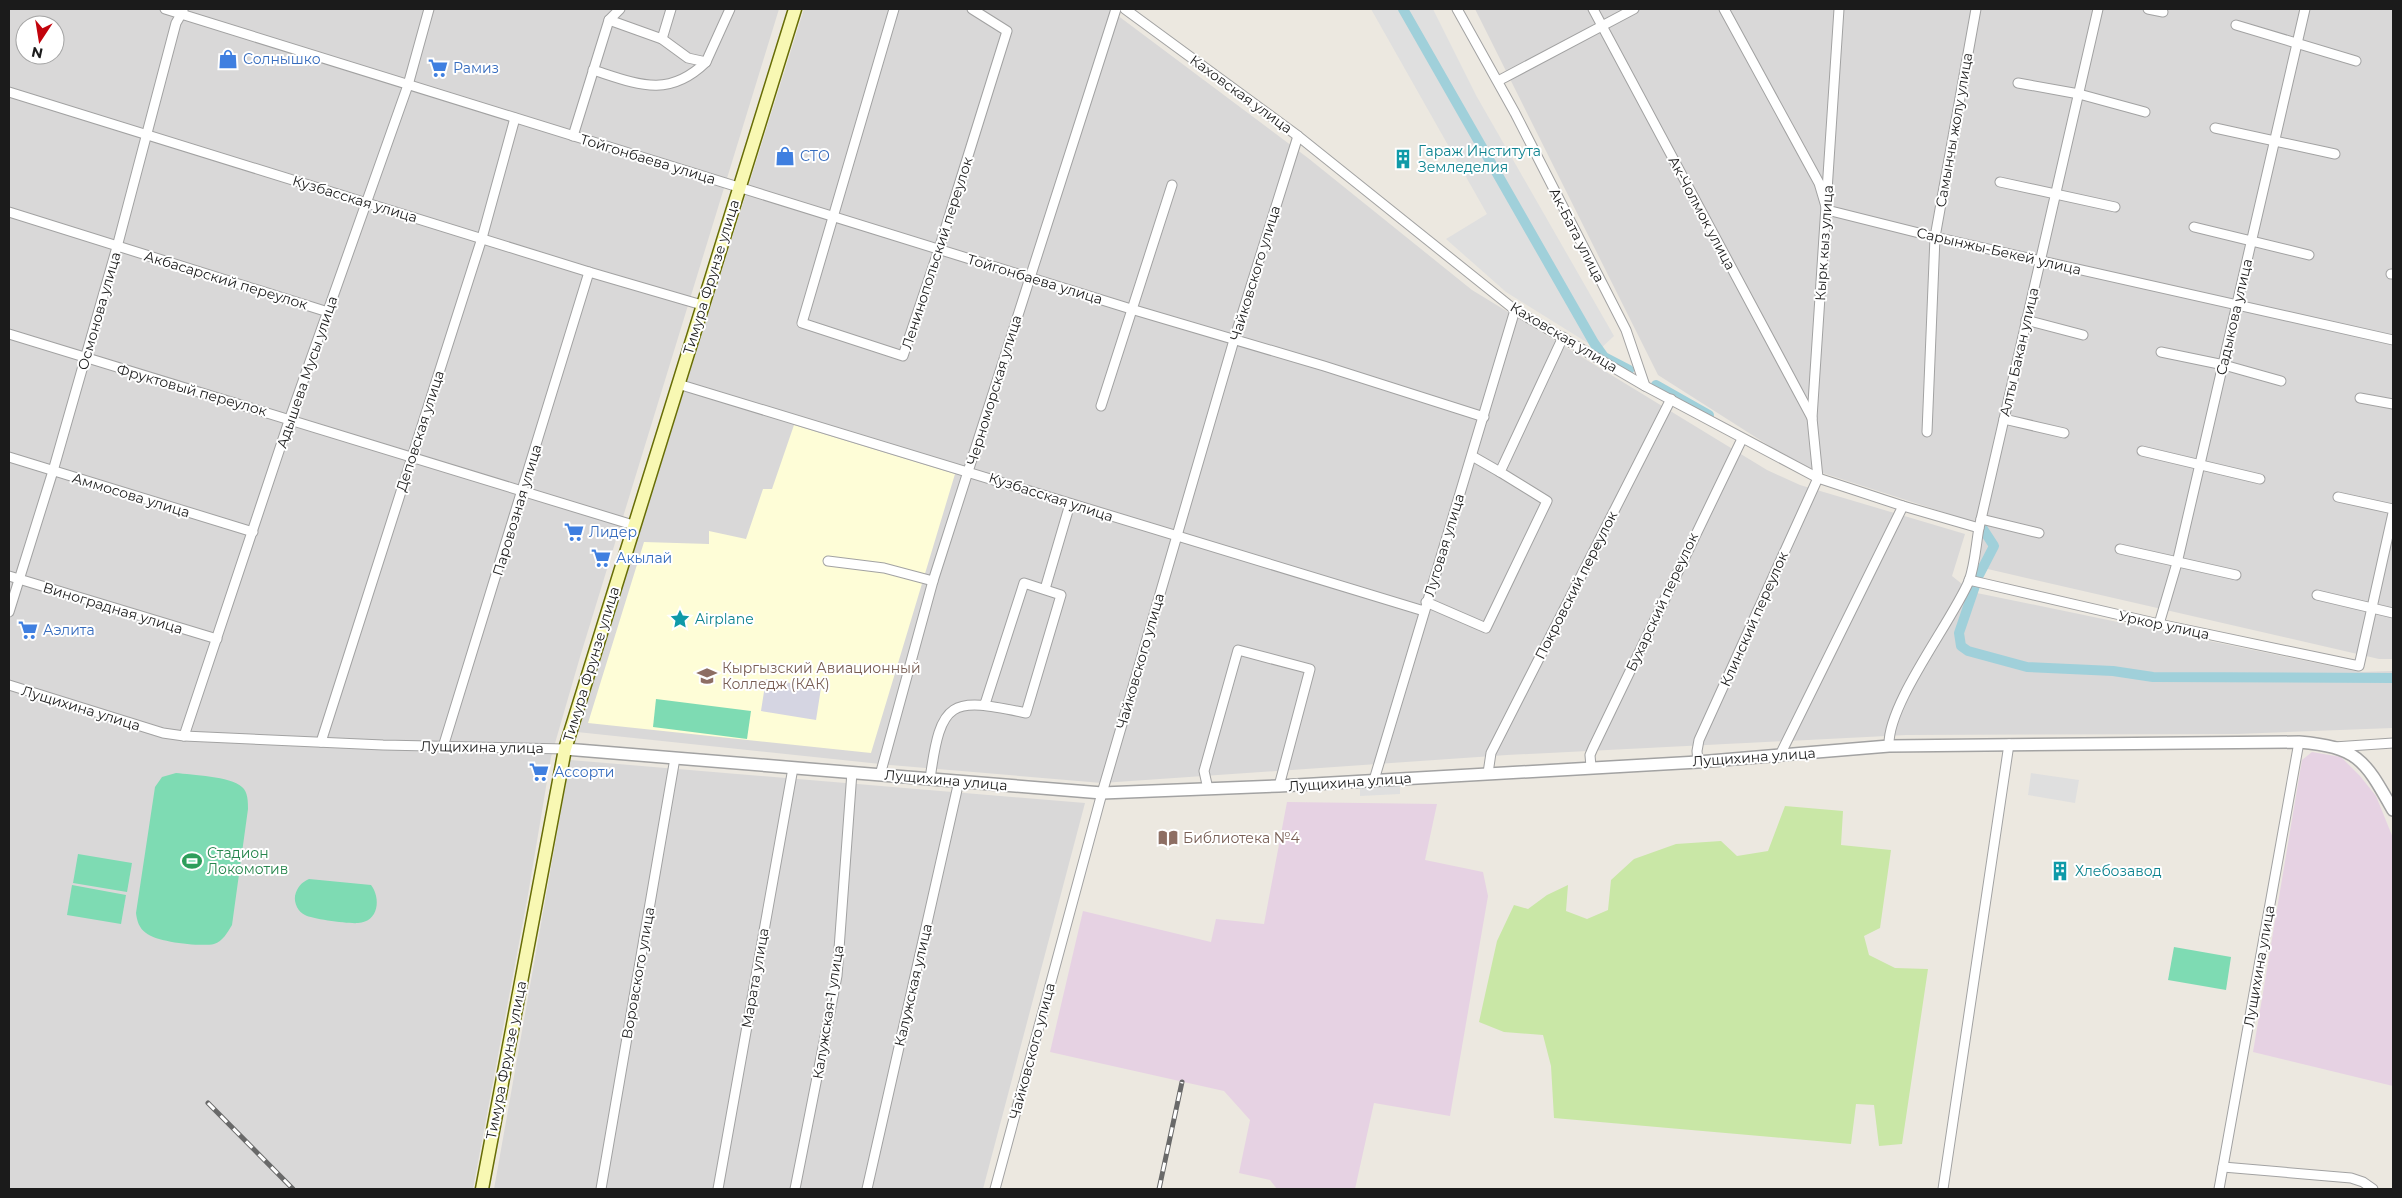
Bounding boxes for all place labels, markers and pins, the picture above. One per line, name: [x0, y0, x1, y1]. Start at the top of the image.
shop icon: Солнышко: [217, 48, 239, 70]
place label: Солнышко: [243, 50, 321, 68]
supermarket icon: Рамиз: [427, 57, 449, 79]
place label: Рамиз: [453, 59, 499, 77]
place label: Гараж Института Земледелия: [1418, 142, 1541, 176]
shop icon: СТО: [774, 145, 796, 167]
place label: СТО: [800, 147, 830, 165]
building icon: Гараж Института Земледелия: [1392, 148, 1414, 170]
supermarket icon: Лидер: [563, 521, 585, 543]
place label: Лидер: [589, 523, 637, 541]
supermarket icon: Акылай: [590, 547, 612, 569]
place label: Акылай: [616, 549, 672, 567]
place icon: Airplane: [669, 608, 691, 630]
place label: Airplane: [695, 610, 754, 628]
supermarket icon: Аэлита: [17, 619, 39, 641]
place label: Аэлита: [43, 621, 95, 639]
place label: Кыргызский Авиационный Колледж (КАК): [722, 659, 921, 693]
school or university icon: Кыргызский Авиационный Колледж (КАК): [696, 665, 718, 687]
supermarket icon: Ассорти: [528, 761, 550, 783]
place label: Ассорти: [554, 763, 614, 781]
library icon: Библиотека №4: [1157, 827, 1179, 849]
place label: Библиотека №4: [1183, 829, 1300, 847]
place label: Стадион Локомотив: [207, 844, 288, 878]
sports icon: Стадион Локомотив: [181, 850, 203, 872]
building icon: Хлебозавод: [2049, 860, 2071, 882]
place label: Хлебозавод: [2075, 862, 2162, 880]

